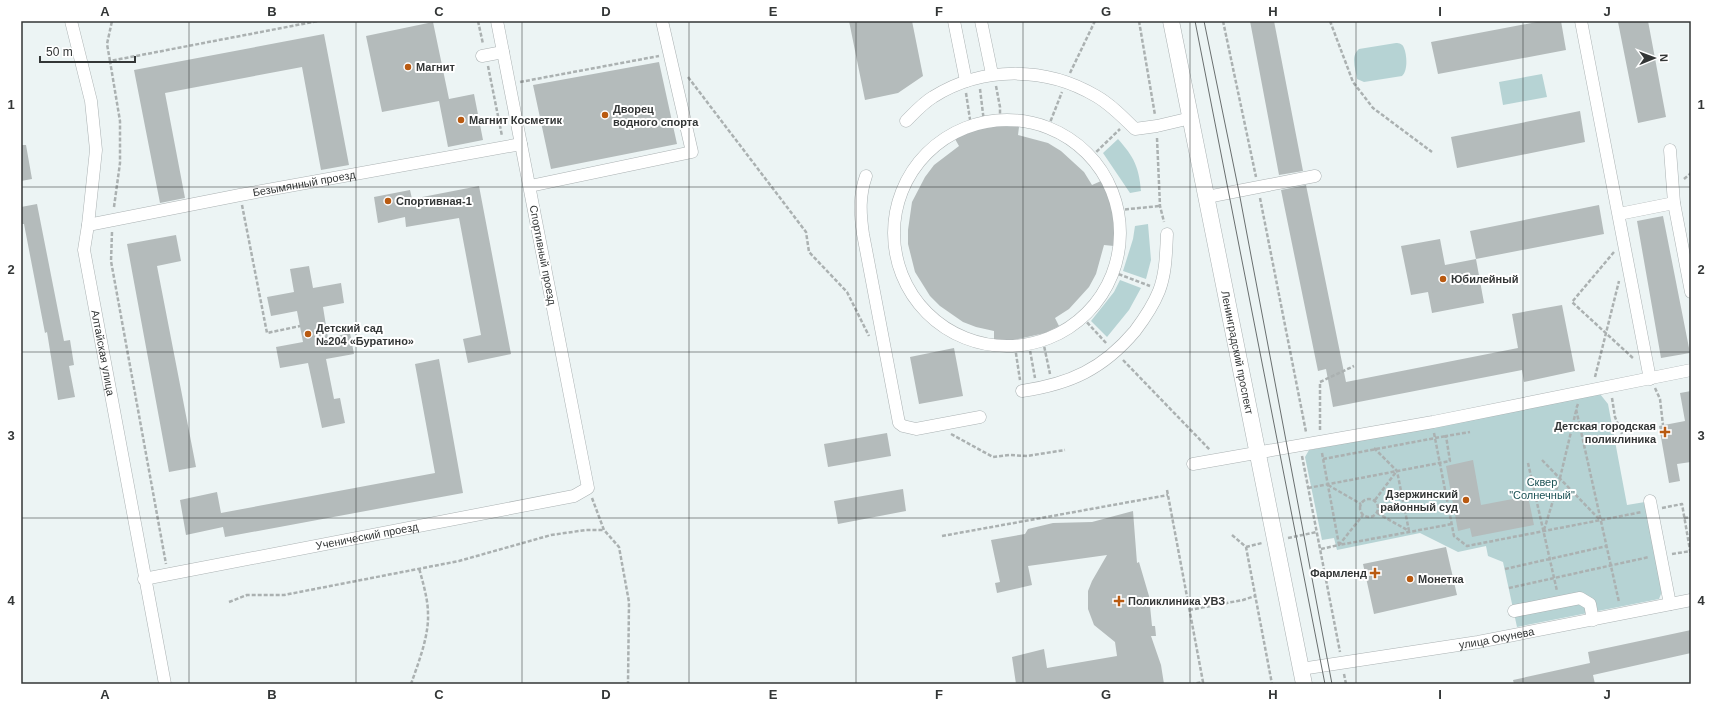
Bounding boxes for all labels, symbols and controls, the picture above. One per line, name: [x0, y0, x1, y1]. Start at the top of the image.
text: A: [100, 4, 110, 19]
text: B: [267, 4, 277, 19]
text: C: [434, 4, 444, 19]
text: D: [601, 4, 611, 19]
text: E: [769, 4, 778, 19]
text: F: [935, 4, 943, 19]
text: G: [1101, 4, 1111, 19]
text: H: [1268, 4, 1278, 19]
text: I: [1438, 4, 1442, 19]
text: J: [1603, 4, 1611, 19]
scale bar: [40, 38, 135, 64]
north arrow: [1634, 38, 1674, 78]
text: 50 m: [46, 45, 73, 59]
text: N: [1658, 54, 1670, 62]
place label: Магнит: [416, 61, 455, 73]
marker: Магнит: [403, 62, 413, 72]
text: 1: [7, 97, 15, 112]
text: 1: [1697, 97, 1705, 112]
place label: Дворец водного спорта: [613, 103, 699, 128]
marker: Дворец водного спорта: [600, 110, 610, 120]
place label: Магнит Косметик: [469, 114, 563, 126]
marker: Магнит Косметик: [456, 115, 466, 125]
street label: Безымянный проезд: [252, 168, 357, 199]
place label: Спортивная-1: [396, 195, 472, 207]
marker: Спортивная-1: [383, 196, 393, 206]
street label: Спортивный проезд: [527, 204, 559, 306]
text: 2: [7, 262, 15, 277]
text: 2: [1697, 262, 1705, 277]
place label: Юбилейный: [1451, 273, 1518, 285]
marker: Юбилейный: [1438, 274, 1448, 284]
street label: Ленинградский проспект: [1219, 290, 1256, 415]
street label: Алтайская улица: [89, 309, 117, 397]
place label: Детский сад №204 «Буратино»: [316, 322, 414, 347]
marker: Детский сад №204 «Буратино»: [303, 329, 313, 339]
place label: Детская городская поликлиника: [1554, 420, 1657, 445]
marker: Детская городская поликлиника: [1659, 426, 1671, 438]
text: 3: [7, 428, 15, 443]
text: 3: [1697, 428, 1705, 443]
park label: Сквер "Солнечный": [1509, 476, 1575, 501]
place label: Дзержинский районный суд: [1380, 488, 1458, 513]
marker: Дзержинский районный суд: [1461, 495, 1471, 505]
street label: Ученический проезд: [315, 520, 420, 552]
place label: Фармленд: [1310, 567, 1367, 579]
marker: Фармленд: [1370, 568, 1380, 578]
place label: Монетка: [1418, 573, 1464, 585]
marker: Монетка: [1405, 574, 1415, 584]
text: 4: [7, 593, 15, 608]
text: 4: [1697, 593, 1705, 608]
marker: Поликлиника УВЗ: [1113, 595, 1125, 607]
place label: Поликлиника УВЗ: [1128, 595, 1225, 607]
street label: улица Окунева: [1458, 625, 1536, 651]
text: A: [100, 687, 110, 702]
text: B: [267, 687, 277, 702]
text: C: [434, 687, 444, 702]
text: D: [601, 687, 611, 702]
text: E: [769, 687, 778, 702]
text: F: [935, 687, 943, 702]
text: G: [1101, 687, 1111, 702]
text: H: [1268, 687, 1278, 702]
text: I: [1438, 687, 1442, 702]
text: J: [1603, 687, 1611, 702]

